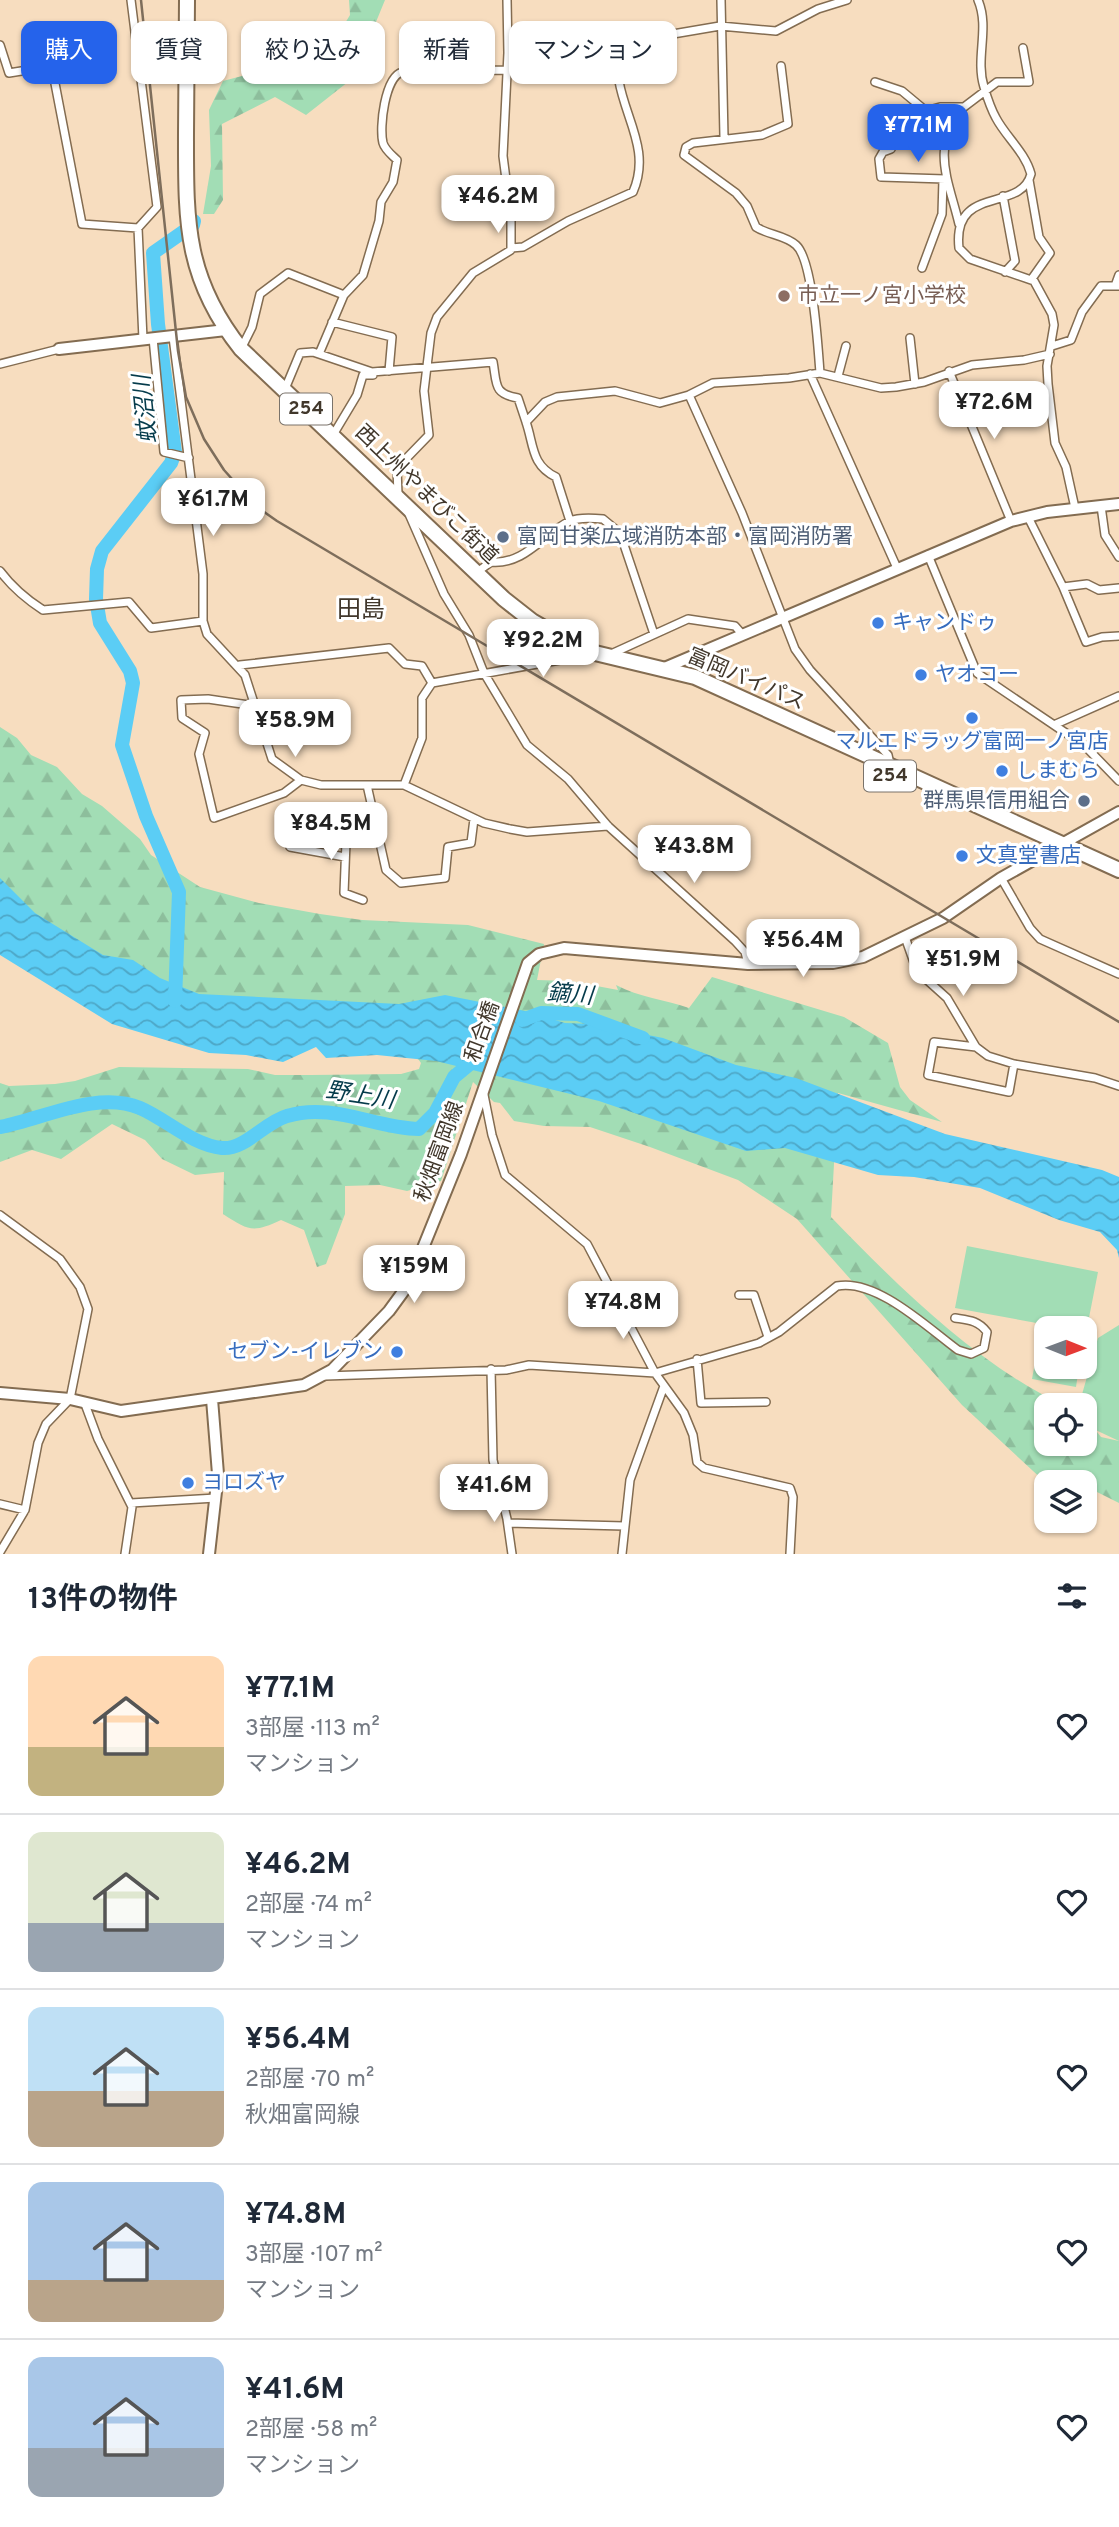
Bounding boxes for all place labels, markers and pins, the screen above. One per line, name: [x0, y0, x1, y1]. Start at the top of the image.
pin: ¥77.1M: [861, 104, 975, 164]
pin: ¥46.2M: [441, 176, 555, 235]
place label: 市立一ノ宮小学校: [798, 283, 966, 310]
marker: 市立一ノ宮小学校: [776, 288, 792, 304]
pin: ¥72.6M: [937, 382, 1051, 441]
pin: ¥61.7M: [156, 478, 270, 538]
place label: 富岡甘楽広域消防本部・富岡消防署: [517, 524, 853, 551]
marker: 富岡甘楽広域消防本部・富岡消防署: [495, 529, 511, 545]
place label: キャンドゥ: [892, 610, 997, 637]
marker: キャンドゥ: [870, 615, 886, 631]
pin: ¥92.2M: [486, 620, 600, 679]
place label: ヤオコー: [935, 662, 1019, 689]
marker: ヤオコー: [913, 667, 929, 683]
pin: ¥58.9M: [238, 700, 352, 759]
marker: マルエドラッグ富岡一ノ宮店: [964, 710, 980, 726]
place label: マルエドラッグ富岡一ノ宮店: [836, 729, 1109, 756]
place label: しまむら: [1016, 758, 1100, 785]
marker: しまむら: [994, 763, 1010, 779]
place label: 群馬県信用組合: [923, 788, 1070, 815]
marker: 群馬県信用組合: [1076, 793, 1092, 809]
pin: ¥84.5M: [274, 802, 388, 862]
pin: ¥43.8M: [637, 826, 751, 885]
place label: 文真堂書店: [976, 843, 1081, 870]
marker: 文真堂書店: [954, 848, 970, 864]
pin: ¥56.4M: [746, 920, 860, 979]
pin: ¥51.9M: [906, 939, 1020, 998]
pin: ¥159M: [365, 1246, 463, 1305]
pin: ¥74.8M: [566, 1282, 680, 1341]
place label: セブン-イレブン: [228, 1339, 383, 1366]
marker: セブン-イレブン: [389, 1344, 405, 1360]
pin: ¥41.6M: [437, 1464, 551, 1524]
place label: ヨロズヤ: [202, 1470, 286, 1497]
marker: ヨロズヤ: [180, 1475, 196, 1491]

